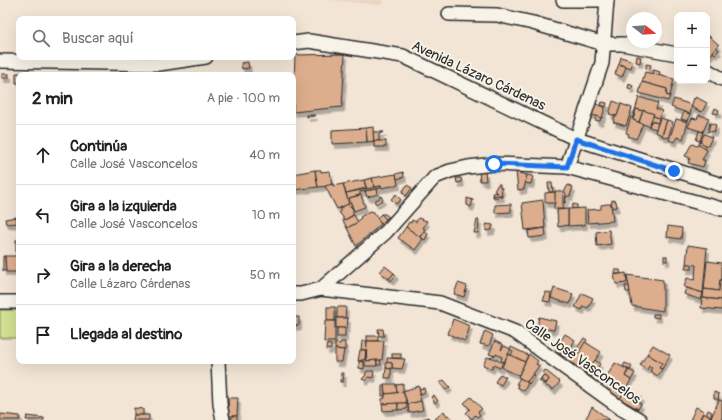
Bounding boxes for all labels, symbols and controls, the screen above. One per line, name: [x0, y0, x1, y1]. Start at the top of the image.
north arrow: [626, 12, 662, 48]
map controls: [674, 12, 710, 84]
button: +: [674, 12, 710, 48]
search box: [16, 16, 296, 60]
icon: search: [30, 27, 52, 49]
text: Buscar aquí: [62, 29, 134, 48]
street label: Avenida Lázaro Cárdenas: [409, 37, 549, 114]
button: −: [674, 48, 710, 84]
text: 2 min: [32, 88, 73, 109]
text: A pie · 100 m: [207, 90, 280, 106]
text: Continúa: [70, 137, 127, 156]
icon: ahead: [32, 144, 54, 166]
text: 40 m: [249, 147, 280, 163]
route start: [485, 155, 503, 173]
text: Calle José Vasconcelos: [70, 156, 198, 172]
route end: [665, 162, 683, 180]
text: Gira a la izquierda: [70, 197, 177, 216]
icon: left: [32, 204, 54, 226]
text: 10 m: [252, 207, 280, 223]
text: Calle José Vasconcelos: [70, 216, 198, 232]
text: Gira a la derecha: [70, 257, 171, 276]
icon: right: [32, 264, 54, 286]
text: 50 m: [250, 267, 280, 283]
text: Calle Lázaro Cárdenas: [70, 276, 190, 292]
street label: Calle José Vasconcelos: [522, 315, 644, 408]
icon: arrive: [32, 324, 54, 346]
text: Llegada al destino: [70, 325, 182, 344]

